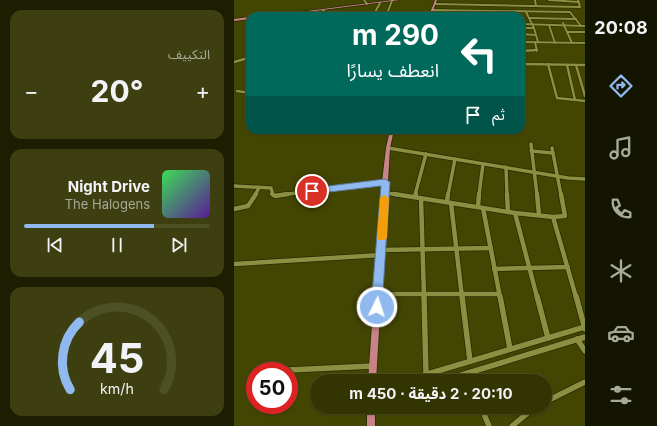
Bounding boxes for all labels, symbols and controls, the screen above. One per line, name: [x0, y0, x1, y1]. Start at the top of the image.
text: 20:08: [594, 17, 648, 38]
text: 290 m: [352, 18, 439, 52]
icon: left: [453, 28, 505, 80]
text: التكييف: [168, 46, 210, 62]
text: انعطف يسارًا: [347, 60, 439, 81]
icon: directions: [607, 72, 635, 100]
text: 20°: [91, 73, 143, 109]
text: −: [24, 78, 39, 104]
text: +: [195, 78, 210, 104]
icon: arrive: [462, 104, 484, 126]
text: ثم: [492, 105, 505, 124]
icon: music: [607, 134, 635, 162]
pin: [295, 174, 329, 208]
text: Night Drive: [68, 177, 150, 196]
icon: arrive: [301, 180, 323, 202]
icon: phone: [607, 195, 635, 223]
text: The Halogens: [65, 196, 150, 212]
icon: previous: [44, 234, 66, 256]
icon: pause: [106, 234, 128, 256]
icon: next: [168, 234, 190, 256]
icon: climate: [607, 257, 635, 285]
position arrow: [356, 286, 398, 328]
icon: car: [607, 319, 635, 347]
text: 45: [90, 332, 144, 382]
speed limit sign: 50: [246, 362, 298, 414]
text: km/h: [100, 379, 134, 396]
icon: filters: [607, 381, 635, 409]
text: 20:10 · 2 دقيقة · 450 m: [349, 384, 513, 403]

